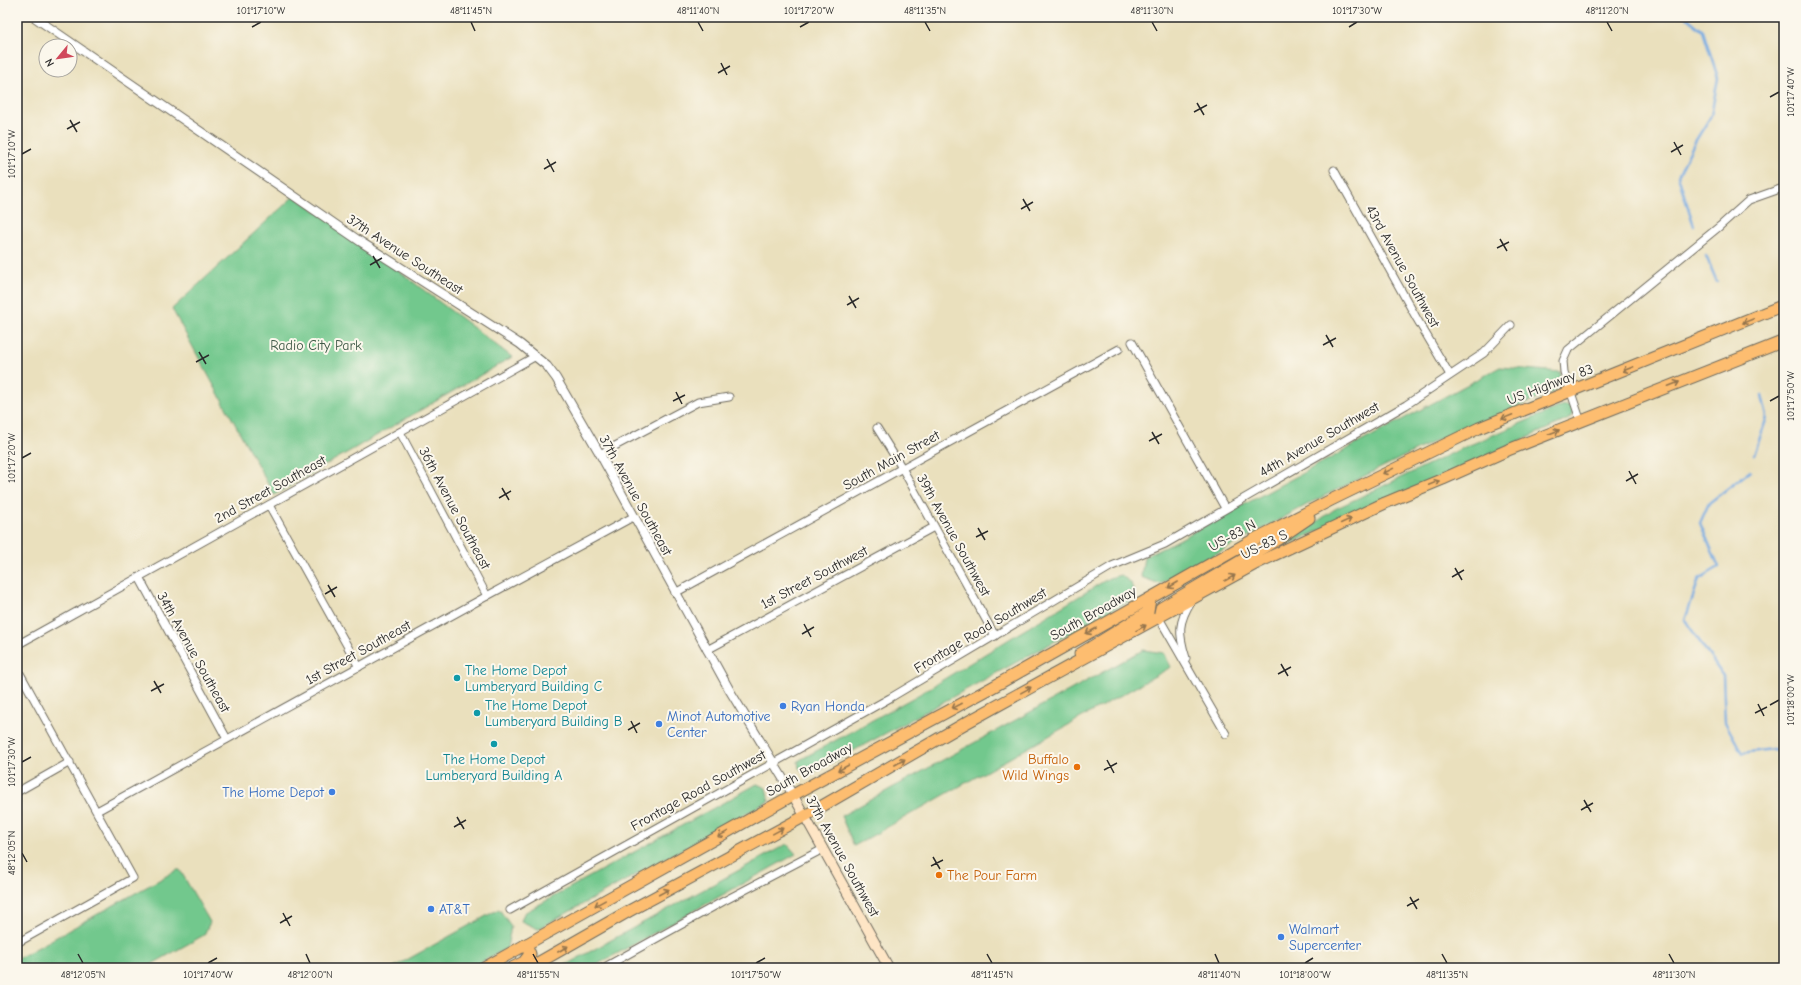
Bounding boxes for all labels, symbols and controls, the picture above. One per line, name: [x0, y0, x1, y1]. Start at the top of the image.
text: 101°17'10"W: [237, 5, 286, 17]
text: 48°11'45"N: [450, 5, 492, 17]
text: 48°11'40"N: [677, 5, 719, 17]
text: 101°17'20"W: [784, 5, 834, 17]
text: 48°11'35"N: [904, 5, 946, 17]
text: 48°11'30"N: [1131, 5, 1173, 17]
text: 101°17'30"W: [1332, 5, 1382, 17]
text: 48°11'20"N: [1586, 5, 1629, 17]
north arrow: [38, 38, 78, 78]
text: N: [42, 56, 57, 69]
text: 101°17'40"W: [1785, 67, 1797, 117]
text: 101°17'10"W: [6, 129, 18, 178]
street label: 43rd Avenue Southwest: [1362, 202, 1444, 331]
street label: 37th Avenue Southeast: [343, 211, 467, 299]
one-way arrow: [1743, 318, 1755, 325]
park label: Radio City Park: [270, 337, 362, 354]
street label: US Highway 83: [1505, 360, 1596, 409]
one-way arrow: [1622, 366, 1634, 374]
text: 101°17'50"W: [1785, 371, 1797, 421]
one-way arrow: [1668, 379, 1680, 387]
street label: 44th Avenue Southwest: [1256, 398, 1383, 481]
one-way arrow: [1501, 413, 1513, 421]
street label: South Main Street: [840, 426, 943, 494]
one-way arrow: [1547, 428, 1559, 436]
street label: 37th Avenue Southeast: [595, 432, 676, 559]
text: 101°17'20"W: [6, 433, 18, 483]
street label: 36th Avenue Southeast: [415, 444, 494, 573]
street label: 2nd Street Southeast: [212, 451, 330, 527]
one-way arrow: [1383, 468, 1395, 475]
street label: 39th Avenue Southwest: [913, 471, 995, 600]
one-way arrow: [1427, 479, 1439, 486]
street label: US-83 N: [1206, 516, 1259, 555]
one-way arrow: [1340, 517, 1352, 524]
street label: US-83 S: [1238, 526, 1291, 563]
street label: 1st Street Southwest: [758, 542, 871, 613]
one-way arrow: [1223, 574, 1235, 581]
street label: South Broadway: [1047, 582, 1140, 644]
one-way arrow: [1168, 582, 1180, 590]
street label: Frontage Road Southwest: [911, 583, 1051, 677]
street label: 34th Avenue Southeast: [153, 589, 234, 716]
street label: 1st Street Southeast: [303, 616, 415, 688]
one-way arrow: [1134, 624, 1146, 631]
one-way arrow: [1085, 628, 1097, 636]
place label: The Home Depot Lumberyard Building C: [465, 662, 603, 695]
marker: The Home Depot Lumberyard Building C: [452, 673, 462, 683]
text: 101°18'00"W: [1785, 674, 1797, 726]
one-way arrow: [1020, 686, 1032, 694]
place label: The Home Depot Lumberyard Building B: [485, 697, 623, 730]
place label: Ryan Honda: [791, 698, 865, 715]
marker: Ryan Honda: [778, 701, 788, 711]
one-way arrow: [951, 703, 963, 710]
marker: The Home Depot Lumberyard Building B: [472, 708, 482, 718]
place label: Minot Automotive Center: [667, 708, 771, 741]
marker: Minot Automotive Center: [654, 719, 664, 729]
text: 101°17'30"W: [6, 737, 18, 787]
street label: South Broadway: [763, 738, 856, 800]
marker: The Home Depot Lumberyard Building A: [489, 739, 499, 749]
street label: Frontage Road Southwest: [628, 746, 770, 835]
place label: The Home Depot Lumberyard Building A: [426, 751, 562, 784]
place label: Buffalo Wild Wings: [1002, 751, 1069, 784]
one-way arrow: [893, 757, 905, 765]
marker: Buffalo Wild Wings: [1072, 762, 1082, 772]
one-way arrow: [837, 765, 849, 772]
place label: The Home Depot: [222, 784, 325, 801]
marker: The Home Depot: [327, 787, 337, 797]
street label: 37th Avenue Southwest: [802, 793, 883, 921]
one-way arrow: [772, 826, 784, 834]
text: 48°12'05"N: [6, 831, 18, 875]
one-way arrow: [717, 831, 729, 839]
place label: The Pour Farm: [947, 867, 1037, 884]
marker: The Pour Farm: [934, 870, 944, 880]
one-way arrow: [658, 888, 670, 896]
one-way arrow: [594, 900, 606, 907]
place label: AT&T: [439, 901, 470, 918]
marker: AT&T: [426, 904, 436, 914]
place label: Walmart Supercenter: [1289, 921, 1362, 954]
marker: Walmart Supercenter: [1276, 932, 1286, 942]
one-way arrow: [557, 944, 569, 952]
text: 48°12'05"N: [61, 969, 105, 981]
text: 101°17'40"W: [183, 969, 233, 981]
text: 48°12'00"N: [287, 969, 333, 981]
text: 48°11'55"N: [517, 969, 559, 981]
text: 101°17'50"W: [731, 969, 781, 981]
text: 48°11'45"N: [971, 969, 1013, 981]
text: 48°11'40"N: [1198, 969, 1240, 981]
text: 101°18'00"W: [1279, 969, 1331, 981]
text: 48°11'35"N: [1426, 969, 1468, 981]
text: 48°11'30"N: [1653, 969, 1695, 981]

